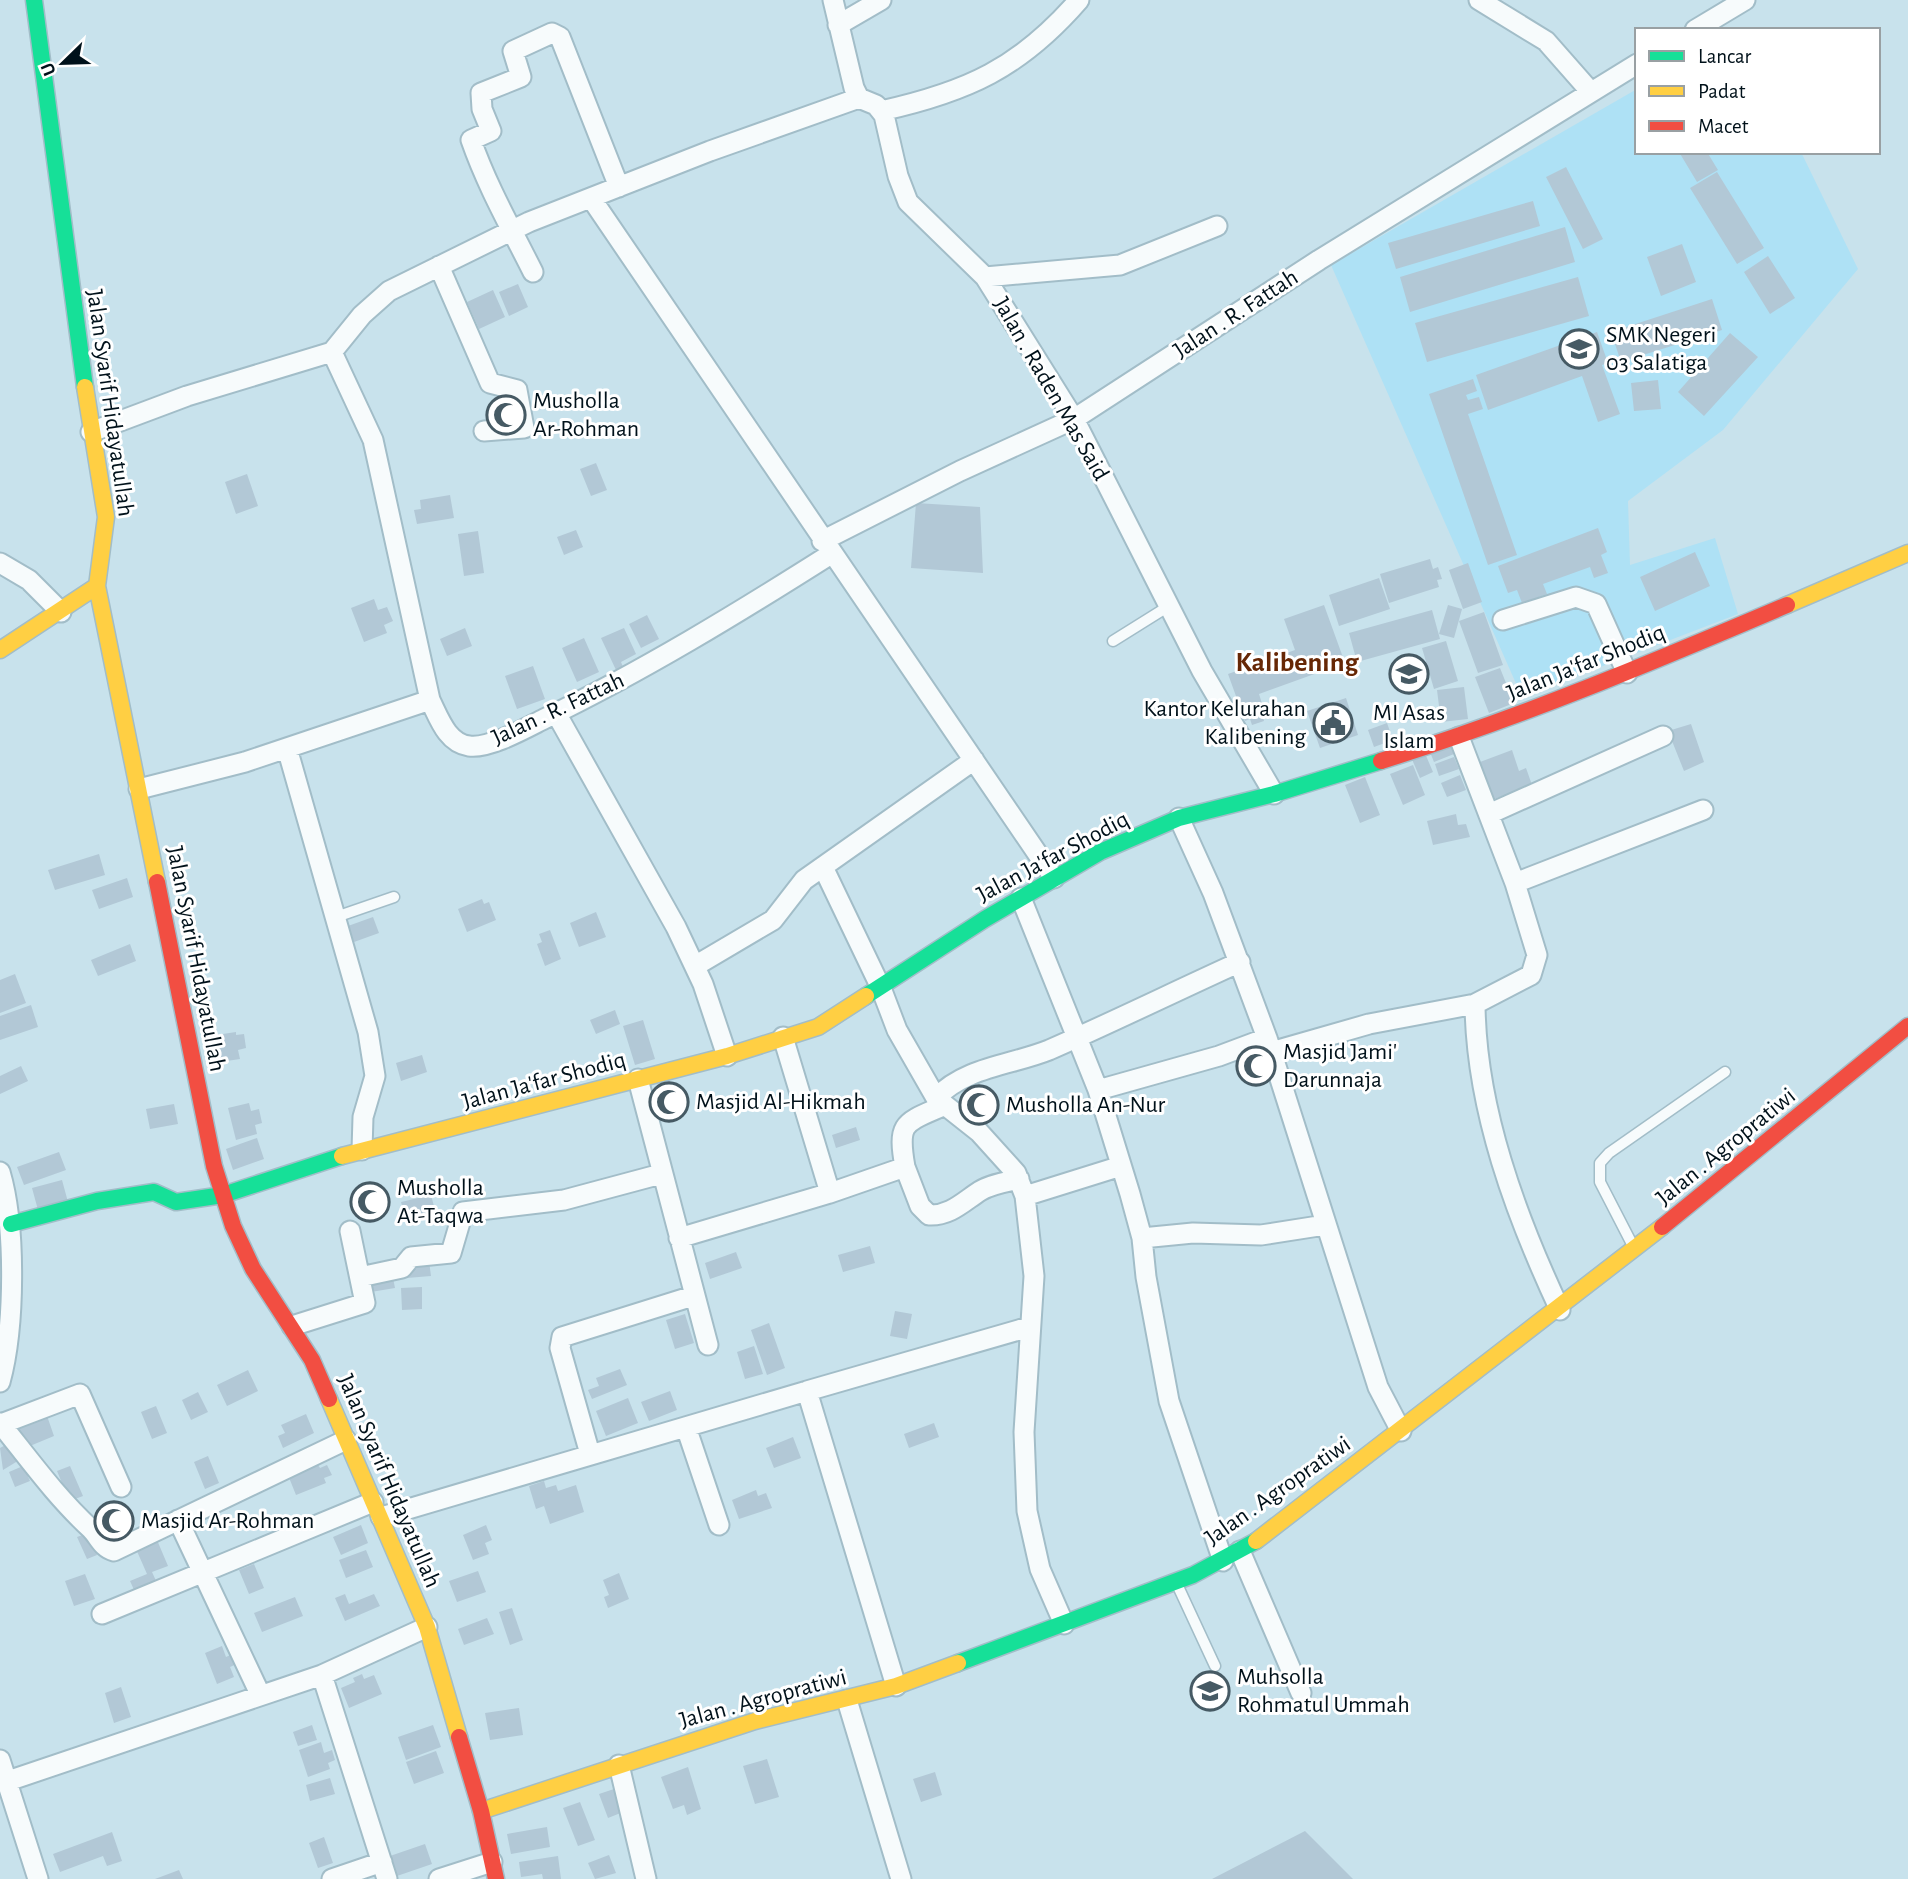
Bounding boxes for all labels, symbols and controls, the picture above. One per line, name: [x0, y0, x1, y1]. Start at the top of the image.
north arrow: [28, 28, 98, 98]
legend: [1635, 28, 1880, 154]
text: Lancar: [1698, 46, 1751, 67]
text: U: [38, 60, 60, 78]
text: Padat: [1698, 81, 1746, 102]
text: Macet: [1698, 116, 1749, 137]
street label: Jalan . R. Fattah: [1169, 265, 1303, 363]
street label: Jalan Syarif Hidayatullah: [82, 288, 138, 518]
street label: Jalan . Raden Mas Said: [989, 293, 1113, 485]
place label: SMK Negeri 03 Salatiga: [1606, 323, 1716, 375]
school or university icon: SMK Negeri 03 Salatiga: [1558, 328, 1600, 370]
place label: Musholla Ar-Rohman: [533, 389, 639, 441]
mosque icon: Musholla Ar-Rohman: [485, 394, 527, 436]
street label: Jalan Ja'far Shodiq: [1504, 620, 1668, 706]
district label: Kalibening: [1235, 649, 1359, 677]
school or university icon: MI Asas Islam: [1388, 653, 1430, 695]
street label: Jalan . R. Fattah: [488, 668, 628, 750]
place label: Kantor Kelurahan Kalibening: [1143, 697, 1306, 749]
place label: MI Asas Islam: [1373, 701, 1445, 753]
public building icon: Kantor Kelurahan Kalibening: [1312, 702, 1354, 744]
street label: Jalan Ja'far Shodiq: [973, 807, 1133, 907]
street label: Jalan Syarif Hidayatullah: [162, 844, 230, 1074]
place label: Masjid Jami' Darunnaja: [1283, 1040, 1397, 1092]
mosque icon: Masjid Jami' Darunnaja: [1235, 1045, 1277, 1087]
street label: Jalan Ja'far Shodiq: [460, 1048, 628, 1114]
mosque icon: Masjid Al-Hikmah: [648, 1081, 690, 1123]
mosque icon: Musholla An-Nur: [958, 1084, 1000, 1126]
street label: Jalan . Agropratiwi: [1652, 1084, 1800, 1210]
place label: Masjid Al-Hikmah: [696, 1090, 866, 1114]
place label: Musholla An-Nur: [1006, 1093, 1166, 1117]
place label: Musholla At-Taqwa: [397, 1176, 484, 1228]
mosque icon: Musholla At-Taqwa: [349, 1181, 391, 1223]
street label: Jalan Syarif Hidayatullah: [333, 1371, 445, 1591]
street label: Jalan . Agropratiwi: [1201, 1432, 1355, 1550]
mosque icon: Masjid Ar-Rohman: [93, 1500, 135, 1542]
place label: Masjid Ar-Rohman: [141, 1509, 314, 1533]
street label: Jalan . Agropratiwi: [677, 1665, 849, 1733]
place label: Muhsolla Rohmatul Ummah: [1237, 1665, 1410, 1717]
school or university icon: Muhsolla Rohmatul Ummah: [1189, 1670, 1231, 1712]

